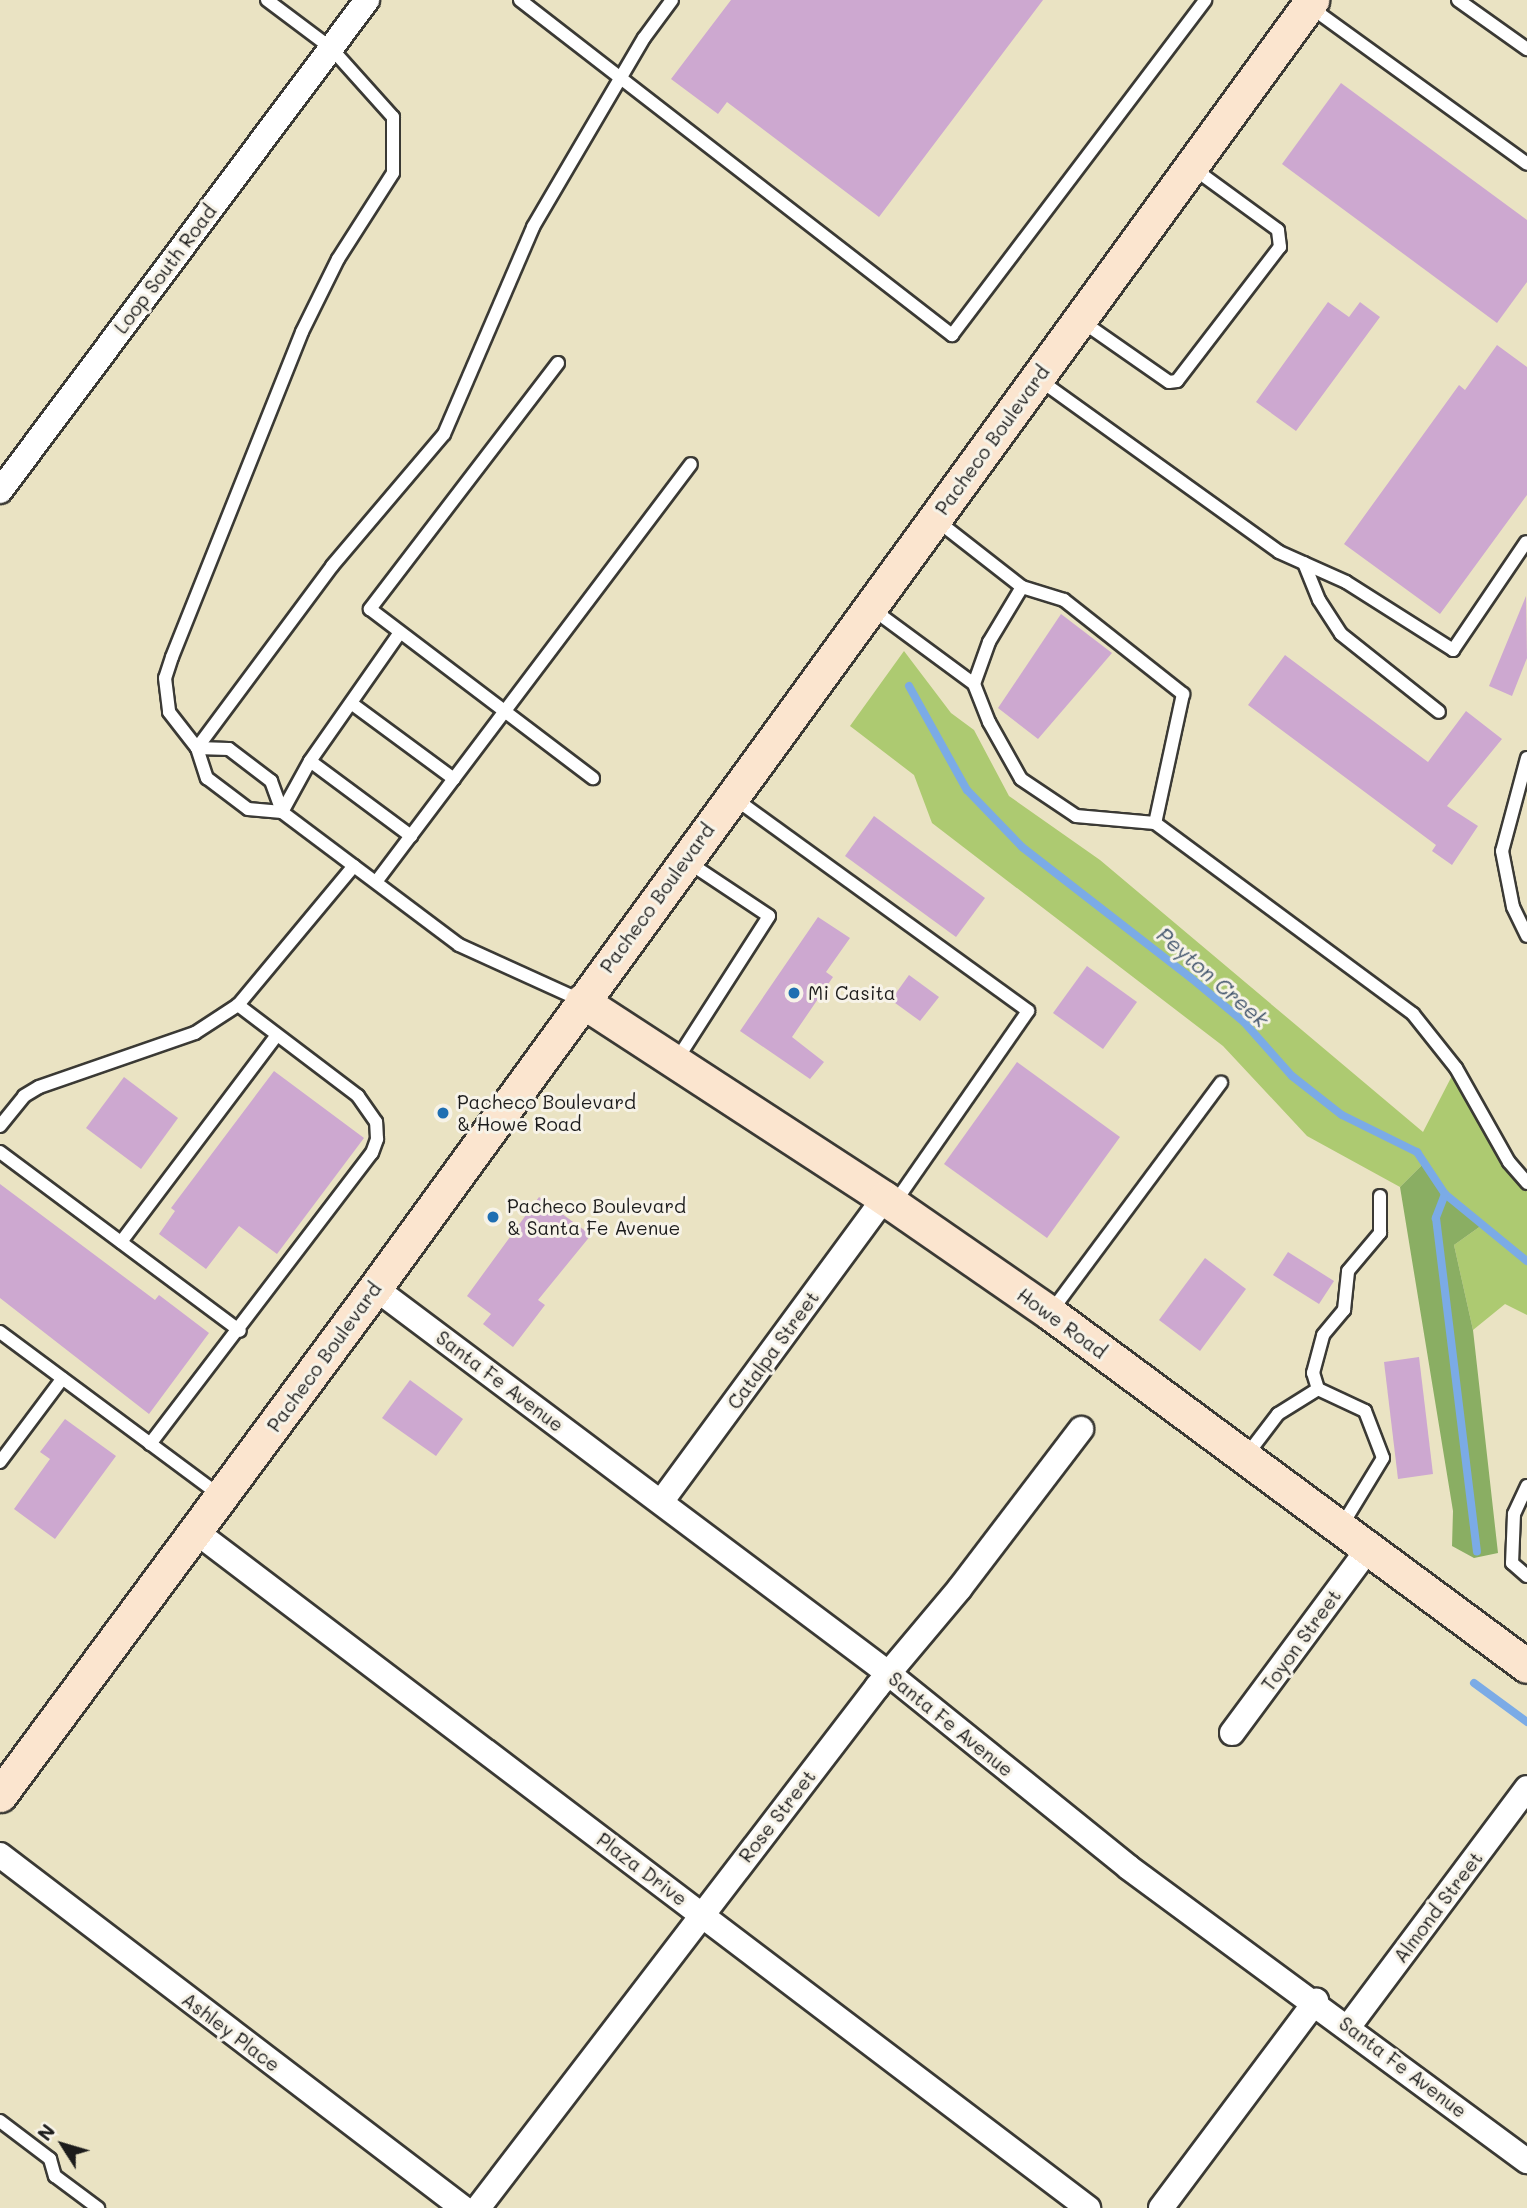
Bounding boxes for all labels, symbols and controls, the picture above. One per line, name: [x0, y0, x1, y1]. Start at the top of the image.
street label: Loop South Road: [109, 200, 221, 338]
street label: Pacheco Boulevard: [930, 361, 1054, 519]
street label: Pacheco Boulevard: [595, 819, 719, 977]
water label: Peyton Creek: [1152, 922, 1274, 1032]
place label: Mi Casita: [808, 982, 896, 1004]
marker: Mi Casita: [786, 985, 802, 1001]
place label: Pacheco Boulevard & Howe Road: [457, 1091, 636, 1135]
marker: Pacheco Boulevard & Howe Road: [435, 1105, 451, 1121]
place label: Pacheco Boulevard & Santa Fe Avenue: [507, 1195, 686, 1239]
marker: Pacheco Boulevard & Santa Fe Avenue: [485, 1209, 501, 1225]
street label: Pacheco Boulevard: [262, 1278, 386, 1436]
street label: Howe Road: [1013, 1283, 1111, 1363]
street label: Catalpa Street: [722, 1286, 824, 1414]
street label: Santa Fe Avenue: [432, 1326, 568, 1436]
street label: Toyon Street: [1256, 1585, 1346, 1695]
street label: Santa Fe Avenue: [884, 1667, 1018, 1781]
street label: Rose Street: [734, 1765, 820, 1867]
street label: Plaza Drive: [592, 1828, 692, 1910]
street label: Almond Street: [1389, 1847, 1487, 1967]
street label: Ashley Place: [178, 1988, 284, 2076]
street label: Santa Fe Avenue: [1335, 2012, 1471, 2122]
north arrow: [28, 2110, 98, 2180]
text: N: [32, 2119, 60, 2145]

